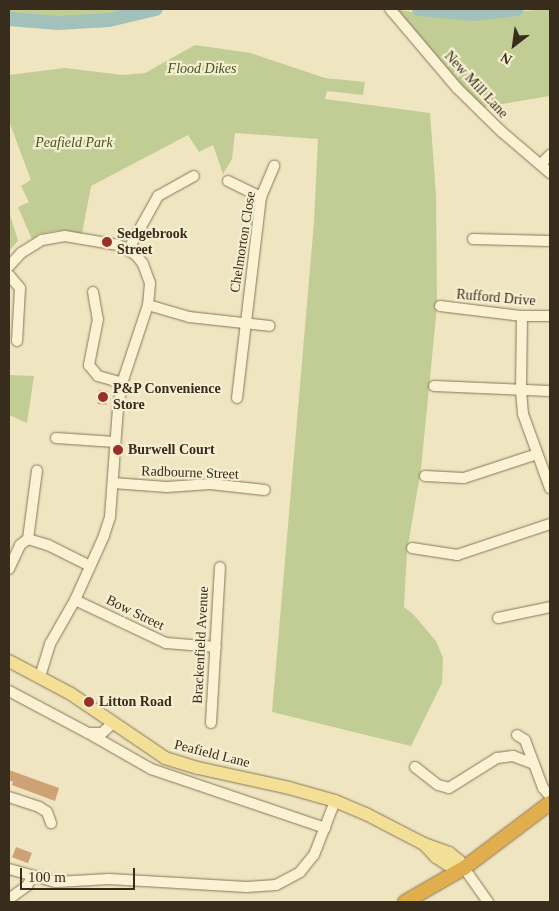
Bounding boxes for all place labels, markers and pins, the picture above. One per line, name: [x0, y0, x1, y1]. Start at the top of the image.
place label: Sedgebrook Street: [117, 226, 188, 258]
marker: Sedgebrook Street: [101, 236, 113, 248]
place label: P&P Convenience Store: [113, 381, 221, 414]
marker: P&P Convenience Store: [97, 391, 109, 403]
place label: Burwell Court: [128, 442, 215, 458]
marker: Burwell Court: [112, 444, 124, 456]
place label: Litton Road: [99, 694, 172, 710]
marker: Litton Road: [83, 696, 95, 708]

